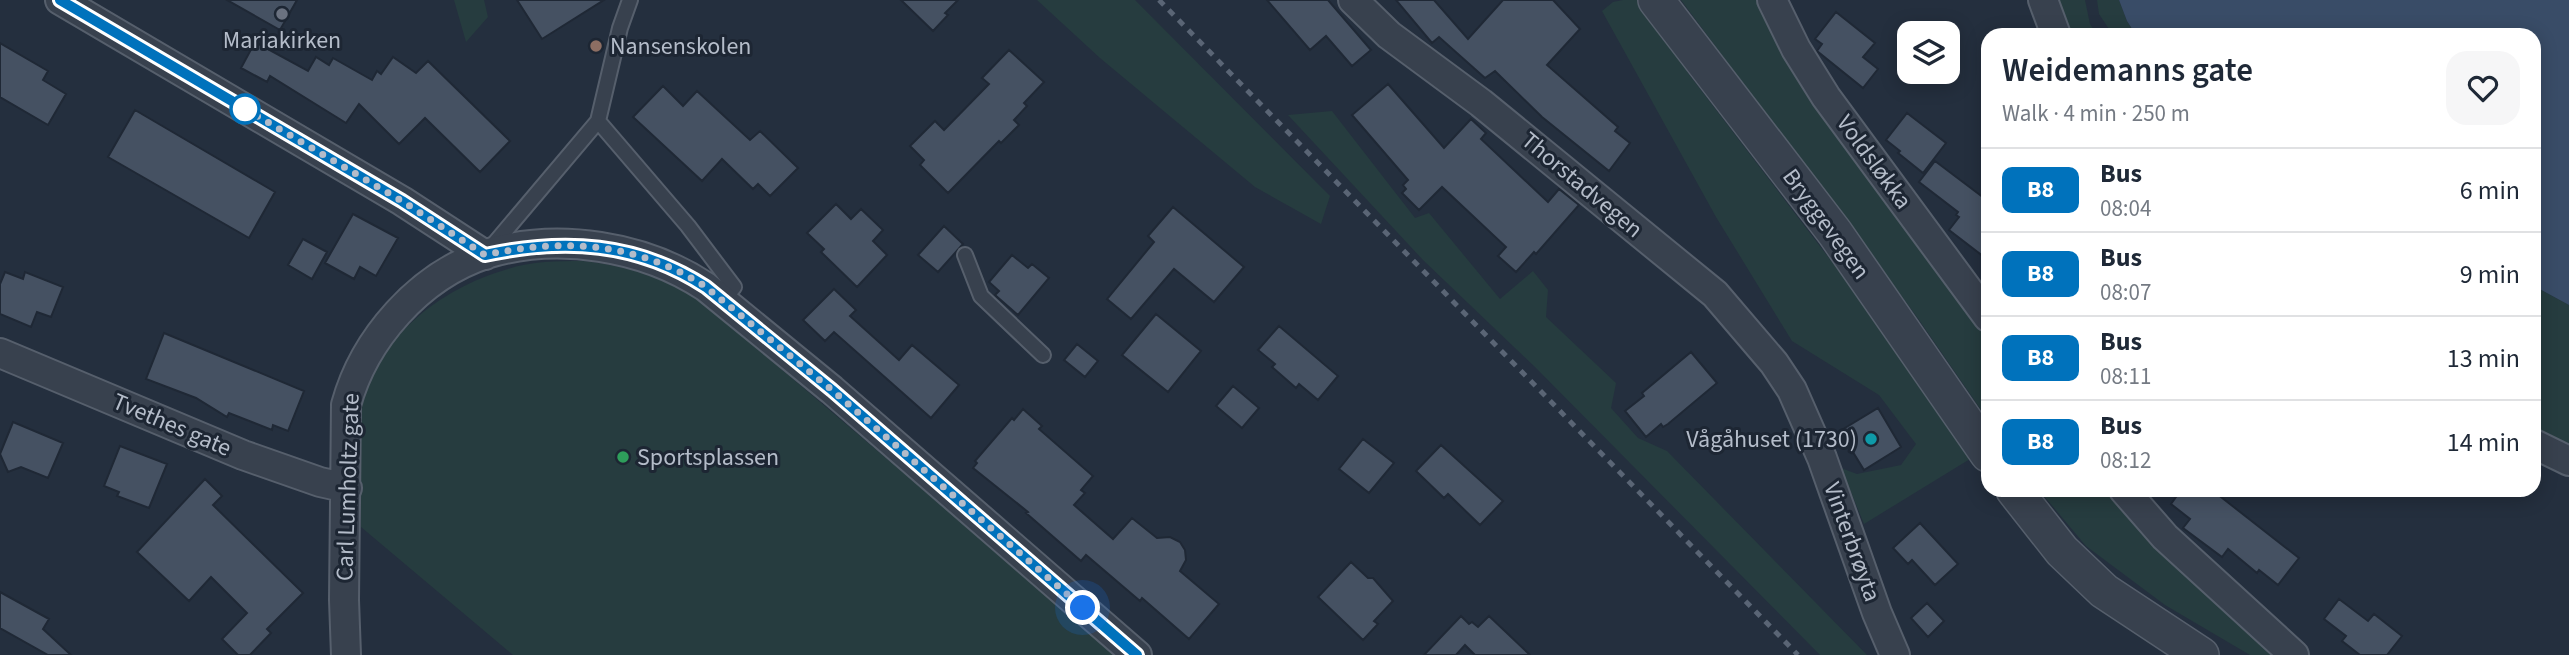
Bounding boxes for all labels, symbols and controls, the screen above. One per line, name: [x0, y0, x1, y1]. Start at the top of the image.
marker: Mariakirken: [274, 6, 290, 22]
map controls: [1897, 21, 1960, 84]
button: layers: [1897, 21, 1960, 84]
place label: Mariakirken: [223, 23, 341, 58]
place label: Nansenskolen: [610, 29, 752, 64]
marker: Nansenskolen: [588, 38, 604, 54]
text: Weidemanns gate: [2002, 47, 2253, 94]
button: heart: [2446, 51, 2520, 125]
unlabelled marker: [230, 94, 260, 124]
text: Walk · 4 min · 250 m: [2002, 97, 2190, 130]
street label: Voldsløkka: [1828, 108, 1920, 216]
street label: Thorstadvegen: [1514, 124, 1650, 246]
text: Bus: [2100, 155, 2142, 192]
street label: Bryggevegen: [1774, 161, 1878, 287]
text: B8: [2027, 172, 2054, 207]
text: 6 min: [2460, 172, 2520, 209]
text: 08:04: [2100, 192, 2151, 225]
text: Bus: [2100, 239, 2142, 276]
text: B8: [2027, 256, 2054, 291]
text: 9 min: [2460, 256, 2520, 293]
text: 08:07: [2100, 276, 2151, 309]
text: Bus: [2100, 323, 2142, 360]
text: B8: [2027, 340, 2054, 375]
text: 13 min: [2447, 340, 2520, 377]
text: 08:11: [2100, 360, 2151, 393]
street label: Tvethes gate: [107, 384, 237, 466]
street label: Carl Lumholtz gate: [327, 393, 369, 581]
text: Bus: [2100, 407, 2142, 444]
place label: Vågåhuset (1730): [1686, 422, 1857, 457]
text: B8: [2027, 424, 2054, 459]
text: 14 min: [2447, 424, 2520, 461]
marker: Vågåhuset (1730): [1863, 431, 1879, 447]
place label: Sportsplassen: [637, 440, 779, 475]
text: 08:12: [2100, 444, 2151, 477]
marker: Sportsplassen: [615, 449, 631, 465]
street label: Vinterbrøyta: [1814, 477, 1890, 607]
your location: [1065, 590, 1100, 625]

